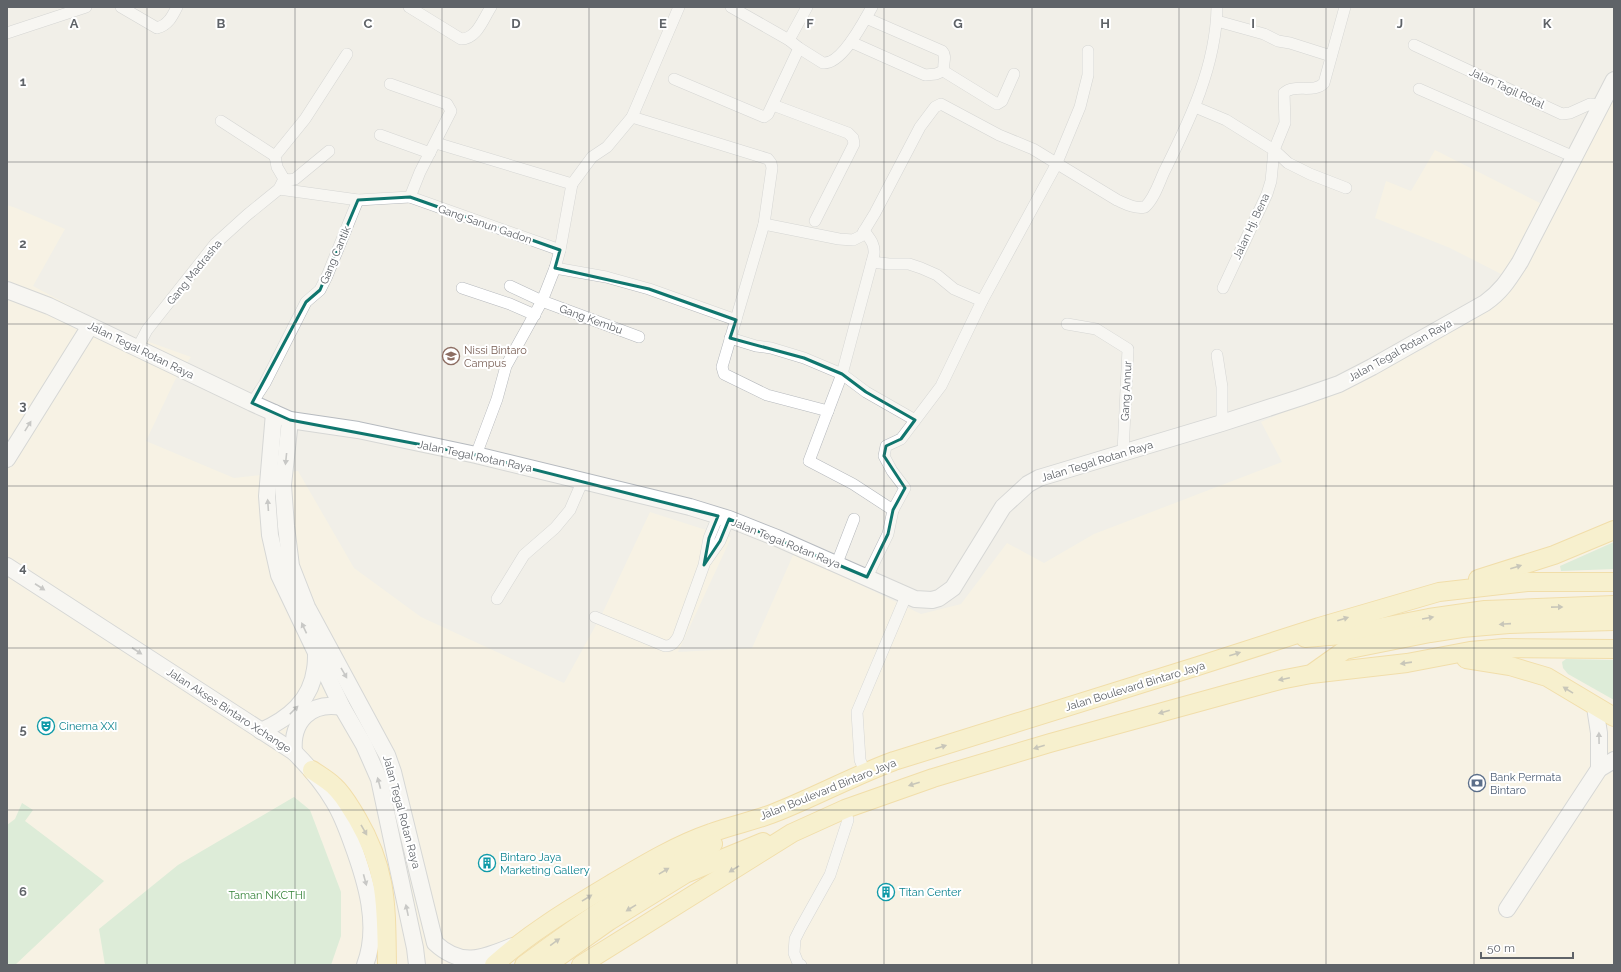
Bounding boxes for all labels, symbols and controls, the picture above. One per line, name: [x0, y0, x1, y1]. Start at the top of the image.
text: A: [70, 16, 79, 31]
text: B: [217, 16, 226, 31]
text: C: [364, 16, 373, 31]
text: D: [511, 16, 521, 31]
text: E: [659, 16, 667, 31]
text: F: [806, 16, 814, 31]
text: G: [953, 16, 963, 31]
text: H: [1100, 16, 1110, 31]
text: I: [1251, 16, 1255, 31]
text: J: [1397, 16, 1403, 31]
text: K: [1543, 16, 1552, 31]
street label: Jalan Tagil Rotal: [1467, 65, 1546, 112]
text: 1: [20, 74, 27, 89]
street label: Jalan Hj. Bena: [1231, 191, 1272, 261]
street label: Gang Sanun Gadon: [436, 202, 533, 247]
street label: Gang Cantik: [317, 224, 354, 286]
text: 2: [19, 236, 27, 251]
street label: Gang Madrasha: [164, 237, 225, 307]
street label: Gang Kembu: [557, 302, 624, 337]
street label: Jalan Tegal Rotan Raya: [1346, 317, 1454, 384]
street label: Jalan Tegal Rotan Raya: [86, 319, 196, 382]
place label: Nissi Bintaro Campus: [464, 344, 527, 370]
school or university icon: Nissi Bintaro Campus: [441, 346, 461, 366]
street label: Gang Annur: [1118, 360, 1135, 421]
text: 3: [19, 398, 27, 413]
one-way arrow: [24, 420, 31, 431]
street label: Jalan Tegal Rotan Raya: [417, 438, 533, 475]
street label: Jalan Tegal Rotan Raya: [1040, 438, 1155, 485]
one-way arrow: [283, 453, 289, 465]
one-way arrow: [264, 499, 271, 511]
street label: Jalan Tegal Rotan Raya: [729, 516, 842, 571]
text: 4: [19, 560, 27, 575]
one-way arrow: [1510, 564, 1522, 570]
one-way arrow: [35, 583, 45, 591]
one-way arrow: [1551, 604, 1564, 610]
one-way arrow: [1422, 615, 1434, 621]
one-way arrow: [1337, 616, 1349, 622]
one-way arrow: [1499, 620, 1511, 627]
one-way arrow: [301, 623, 307, 634]
one-way arrow: [131, 647, 143, 654]
one-way arrow: [1229, 651, 1241, 657]
street label: Jalan Boulevard Bintaro Jaya: [1064, 659, 1207, 714]
one-way arrow: [1400, 660, 1412, 666]
street label: Jalan Akses Bintaro Xchange: [164, 665, 294, 756]
one-way arrow: [340, 668, 347, 679]
one-way arrow: [1278, 677, 1290, 683]
one-way arrow: [1563, 686, 1573, 694]
one-way arrow: [289, 706, 298, 715]
one-way arrow: [1158, 709, 1170, 715]
theatre icon: Cinema XXI: [36, 716, 56, 736]
place label: Cinema XXI: [59, 720, 117, 733]
text: 5: [19, 722, 27, 737]
one-way arrow: [1596, 731, 1602, 744]
one-way arrow: [935, 744, 947, 750]
one-way arrow: [1032, 744, 1044, 750]
street label: Jalan Tegal Rotan Raya: [380, 754, 423, 870]
street label: Jalan Boulevard Bintaro Jaya: [758, 756, 898, 823]
place label: Bank Permata Bintaro: [1490, 771, 1561, 797]
bank icon: Bank Permata Bintaro: [1467, 773, 1487, 793]
one-way arrow: [376, 777, 382, 789]
one-way arrow: [908, 782, 920, 788]
one-way arrow: [360, 824, 367, 836]
place label: Bintaro Jaya Marketing Gallery: [500, 851, 590, 877]
building icon: Bintaro Jaya Marketing Gallery: [477, 853, 497, 873]
one-way arrow: [729, 865, 739, 873]
one-way arrow: [658, 867, 670, 874]
one-way arrow: [362, 874, 368, 886]
building icon: Titan Center: [876, 882, 896, 902]
text: 6: [19, 884, 27, 899]
place label: Titan Center: [899, 886, 961, 899]
park label: Taman NKCTHI: [228, 889, 306, 902]
one-way arrow: [581, 895, 593, 902]
one-way arrow: [403, 904, 409, 916]
one-way arrow: [625, 904, 637, 911]
scale bar: [1481, 934, 1573, 960]
one-way arrow: [550, 938, 561, 946]
text: 50 m: [1487, 941, 1515, 955]

